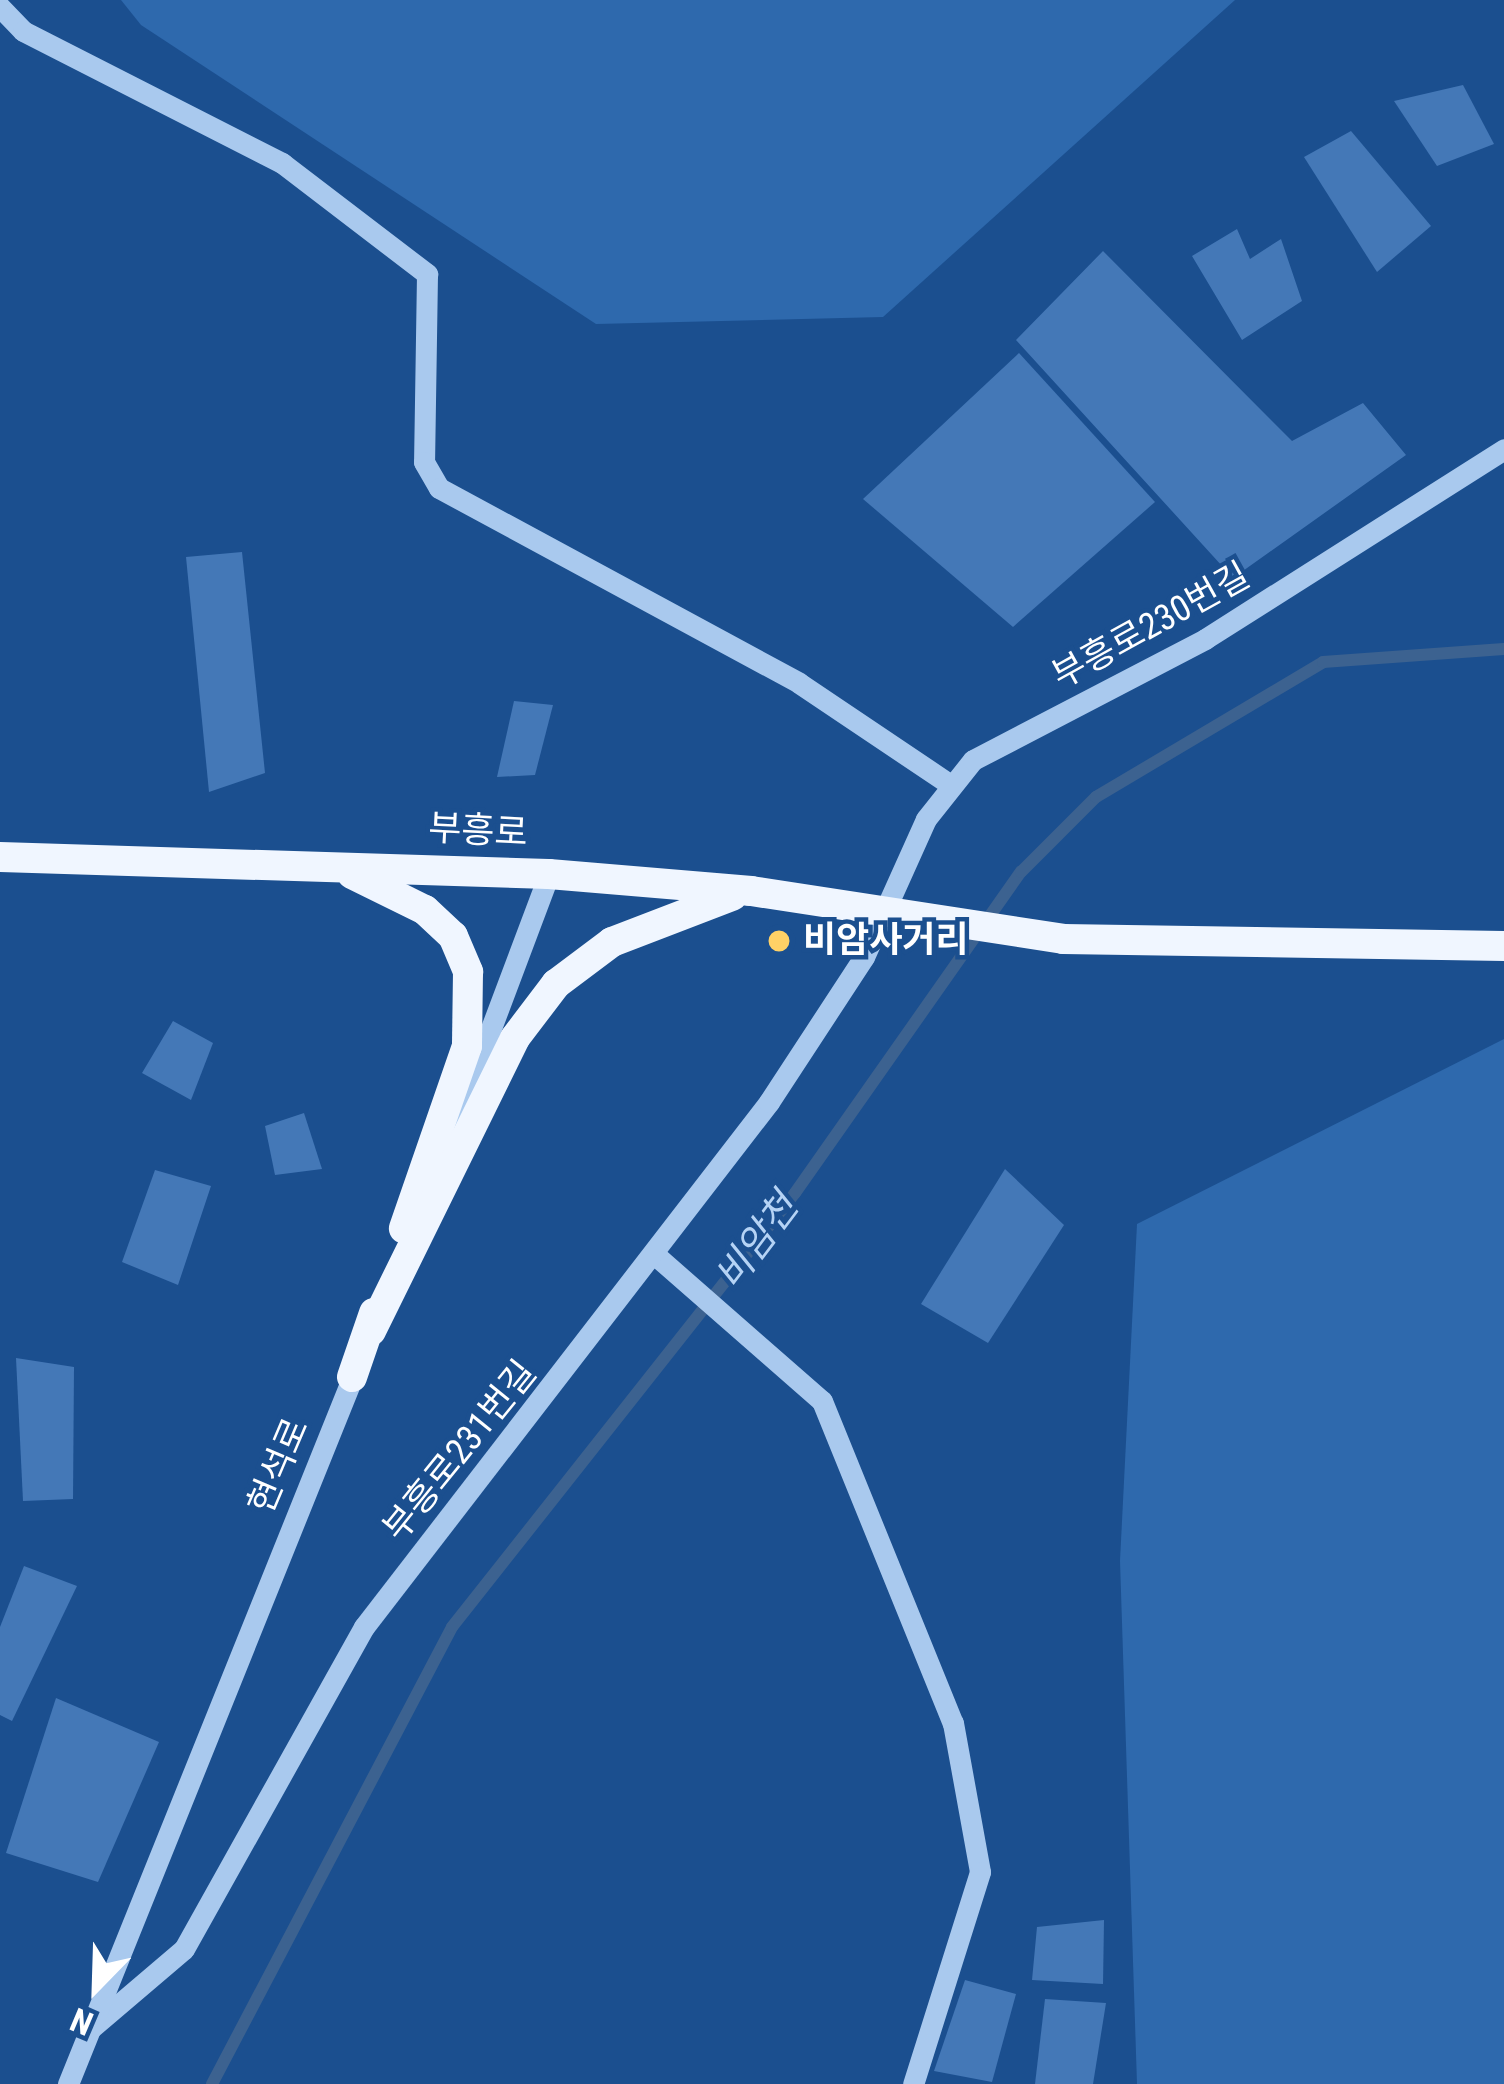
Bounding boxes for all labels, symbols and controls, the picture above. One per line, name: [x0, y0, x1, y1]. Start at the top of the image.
street label: 부흥로230번길: [1045, 554, 1257, 698]
street label: 부흥로: [427, 807, 529, 855]
place label: 비암사거리: [803, 919, 969, 963]
marker: 비암사거리: [766, 928, 792, 954]
water label: 비암천: [706, 1185, 808, 1299]
street label: 부흥로231번길: [374, 1352, 546, 1550]
street label: 현석로: [240, 1412, 318, 1520]
north arrow: [36, 1928, 156, 2048]
text: N: [65, 2000, 99, 2043]

